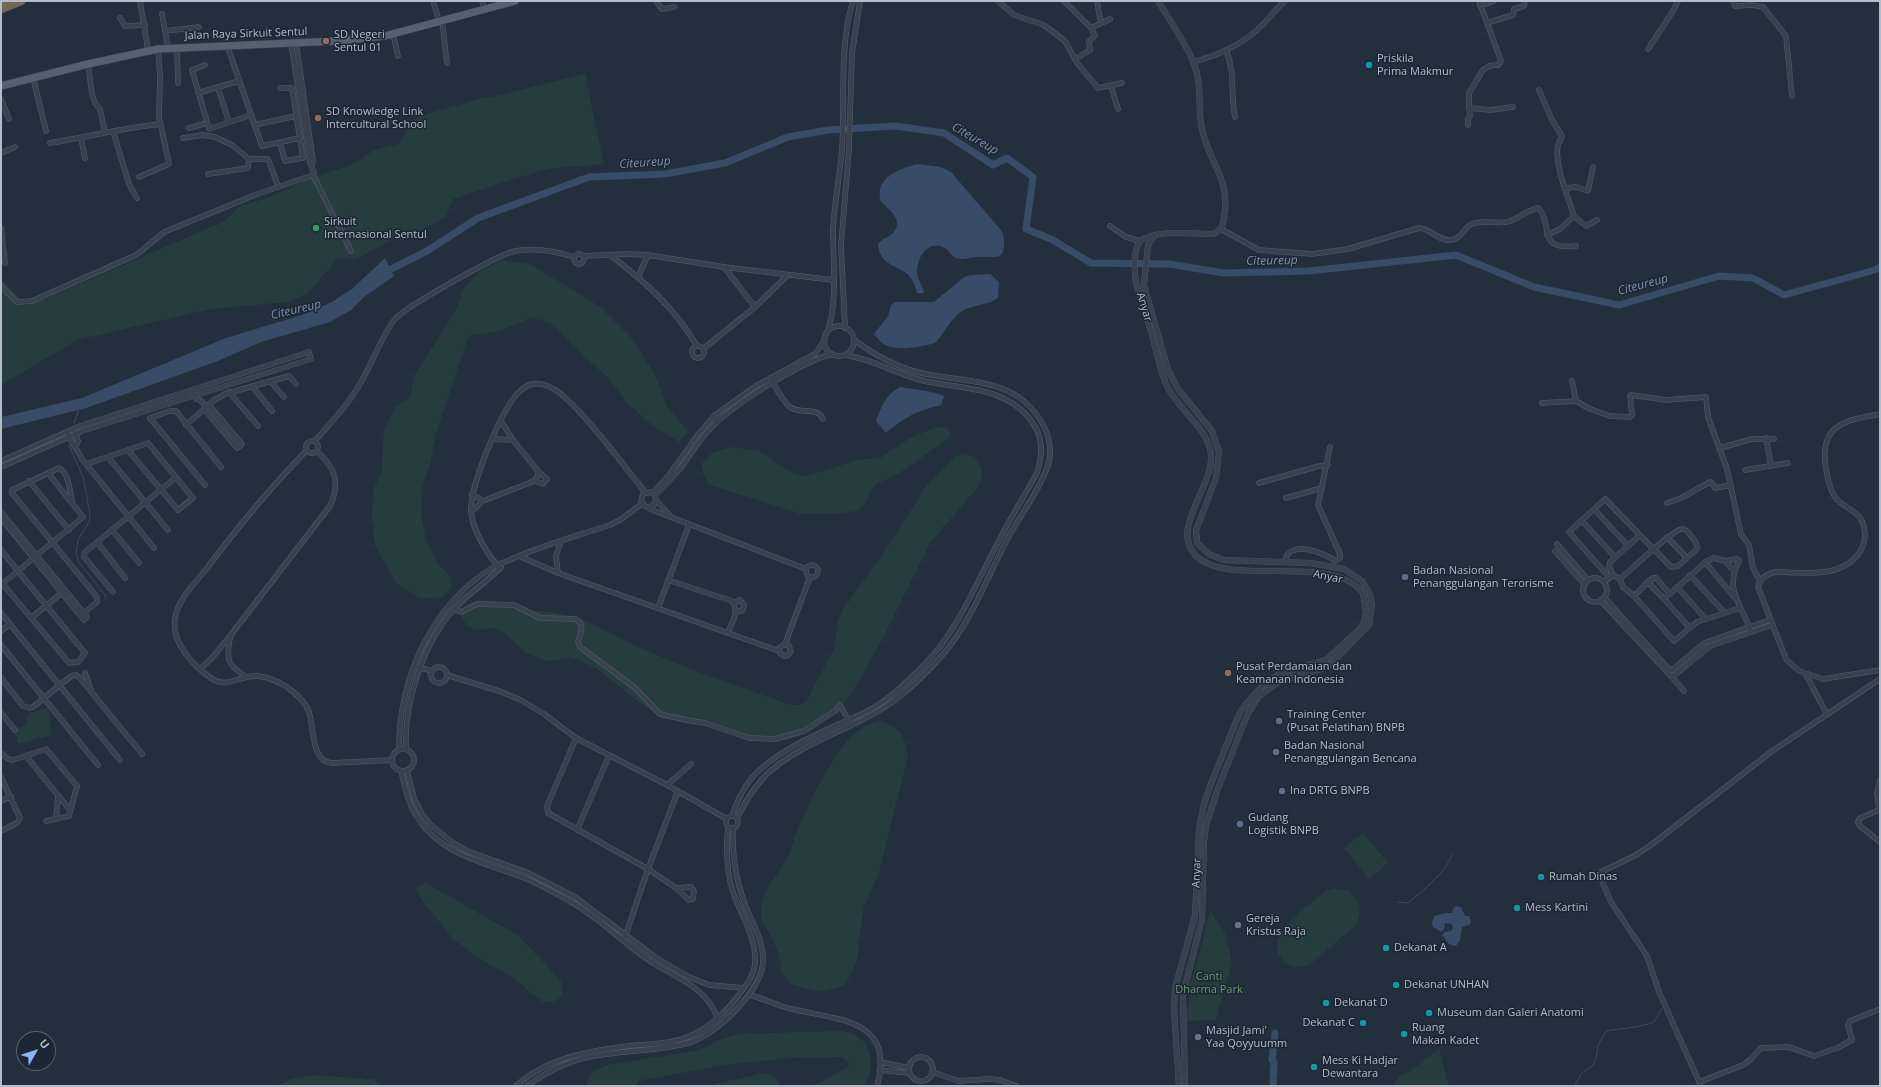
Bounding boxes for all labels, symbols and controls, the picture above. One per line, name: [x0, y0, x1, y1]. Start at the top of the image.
street label: Jalan Raya Sirkuit Sentul: [184, 25, 308, 43]
place label: SD Negeri Sentul 01: [334, 28, 385, 54]
marker: SD Negeri Sentul 01: [321, 36, 331, 46]
place label: Priskila Prima Makmur: [1377, 52, 1453, 78]
marker: Priskila Prima Makmur: [1364, 60, 1374, 70]
place label: SD Knowledge Link Intercultural School: [326, 105, 426, 131]
marker: SD Knowledge Link Intercultural School: [313, 113, 323, 123]
water label: Citeureup: [949, 120, 1001, 158]
water label: Citeureup: [619, 154, 671, 172]
place label: Sirkuit Internasional Sentul: [324, 215, 427, 241]
marker: Sirkuit Internasional Sentul: [311, 223, 321, 233]
water label: Citeureup: [1246, 253, 1298, 269]
water label: Citeureup: [1616, 271, 1670, 299]
street label: Anyar: [1133, 291, 1155, 323]
water label: Citeureup: [269, 297, 323, 323]
place label: Badan Nasional Penanggulangan Terorisme: [1413, 564, 1554, 590]
street label: Anyar: [1312, 567, 1344, 587]
marker: Badan Nasional Penanggulangan Terorisme: [1400, 572, 1410, 582]
place label: Pusat Perdamaian dan Keamanan Indonesia: [1236, 660, 1352, 686]
marker: Pusat Perdamaian dan Keamanan Indonesia: [1223, 668, 1233, 678]
place label: Training Center (Pusat Pelatihan) BNPB: [1287, 708, 1405, 734]
marker: Training Center (Pusat Pelatihan) BNPB: [1274, 716, 1284, 726]
place label: Badan Nasional Penanggulangan Bencana: [1284, 739, 1417, 765]
marker: Badan Nasional Penanggulangan Bencana: [1271, 747, 1281, 757]
place label: Ina DRTG BNPB: [1290, 784, 1370, 798]
marker: Ina DRTG BNPB: [1277, 786, 1287, 796]
place label: Gudang Logistik BNPB: [1248, 811, 1319, 837]
marker: Gudang Logistik BNPB: [1235, 819, 1245, 829]
street label: Anyar: [1190, 858, 1204, 888]
place label: Rumah Dinas: [1549, 870, 1617, 884]
marker: Rumah Dinas: [1536, 872, 1546, 882]
place label: Mess Kartini: [1525, 901, 1588, 915]
marker: Mess Kartini: [1512, 903, 1522, 913]
place label: Gereja Kristus Raja: [1246, 912, 1306, 938]
marker: Gereja Kristus Raja: [1233, 920, 1243, 930]
place label: Dekanat A: [1394, 941, 1447, 955]
marker: Dekanat A: [1381, 943, 1391, 953]
park label: Canti Dharma Park: [1175, 970, 1243, 996]
place label: Dekanat UNHAN: [1404, 978, 1489, 992]
marker: Dekanat UNHAN: [1391, 980, 1401, 990]
place label: Dekanat D: [1334, 996, 1388, 1010]
marker: Dekanat D: [1321, 998, 1331, 1008]
place label: Museum dan Galeri Anatomi: [1437, 1006, 1584, 1020]
marker: Museum dan Galeri Anatomi: [1424, 1008, 1434, 1018]
place label: Dekanat C: [1302, 1016, 1355, 1030]
marker: Dekanat C: [1358, 1018, 1368, 1028]
place label: Ruang Makan Kadet: [1412, 1021, 1479, 1047]
place label: Masjid Jami' Yaa Qoyyuumm: [1206, 1024, 1287, 1050]
marker: Ruang Makan Kadet: [1399, 1029, 1409, 1039]
north arrow: [16, 1031, 56, 1071]
marker: Masjid Jami' Yaa Qoyyuumm: [1193, 1032, 1203, 1042]
text: U: [36, 1036, 53, 1052]
place label: Mess Ki Hadjar Dewantara: [1322, 1054, 1398, 1080]
marker: Mess Ki Hadjar Dewantara: [1309, 1062, 1319, 1072]

